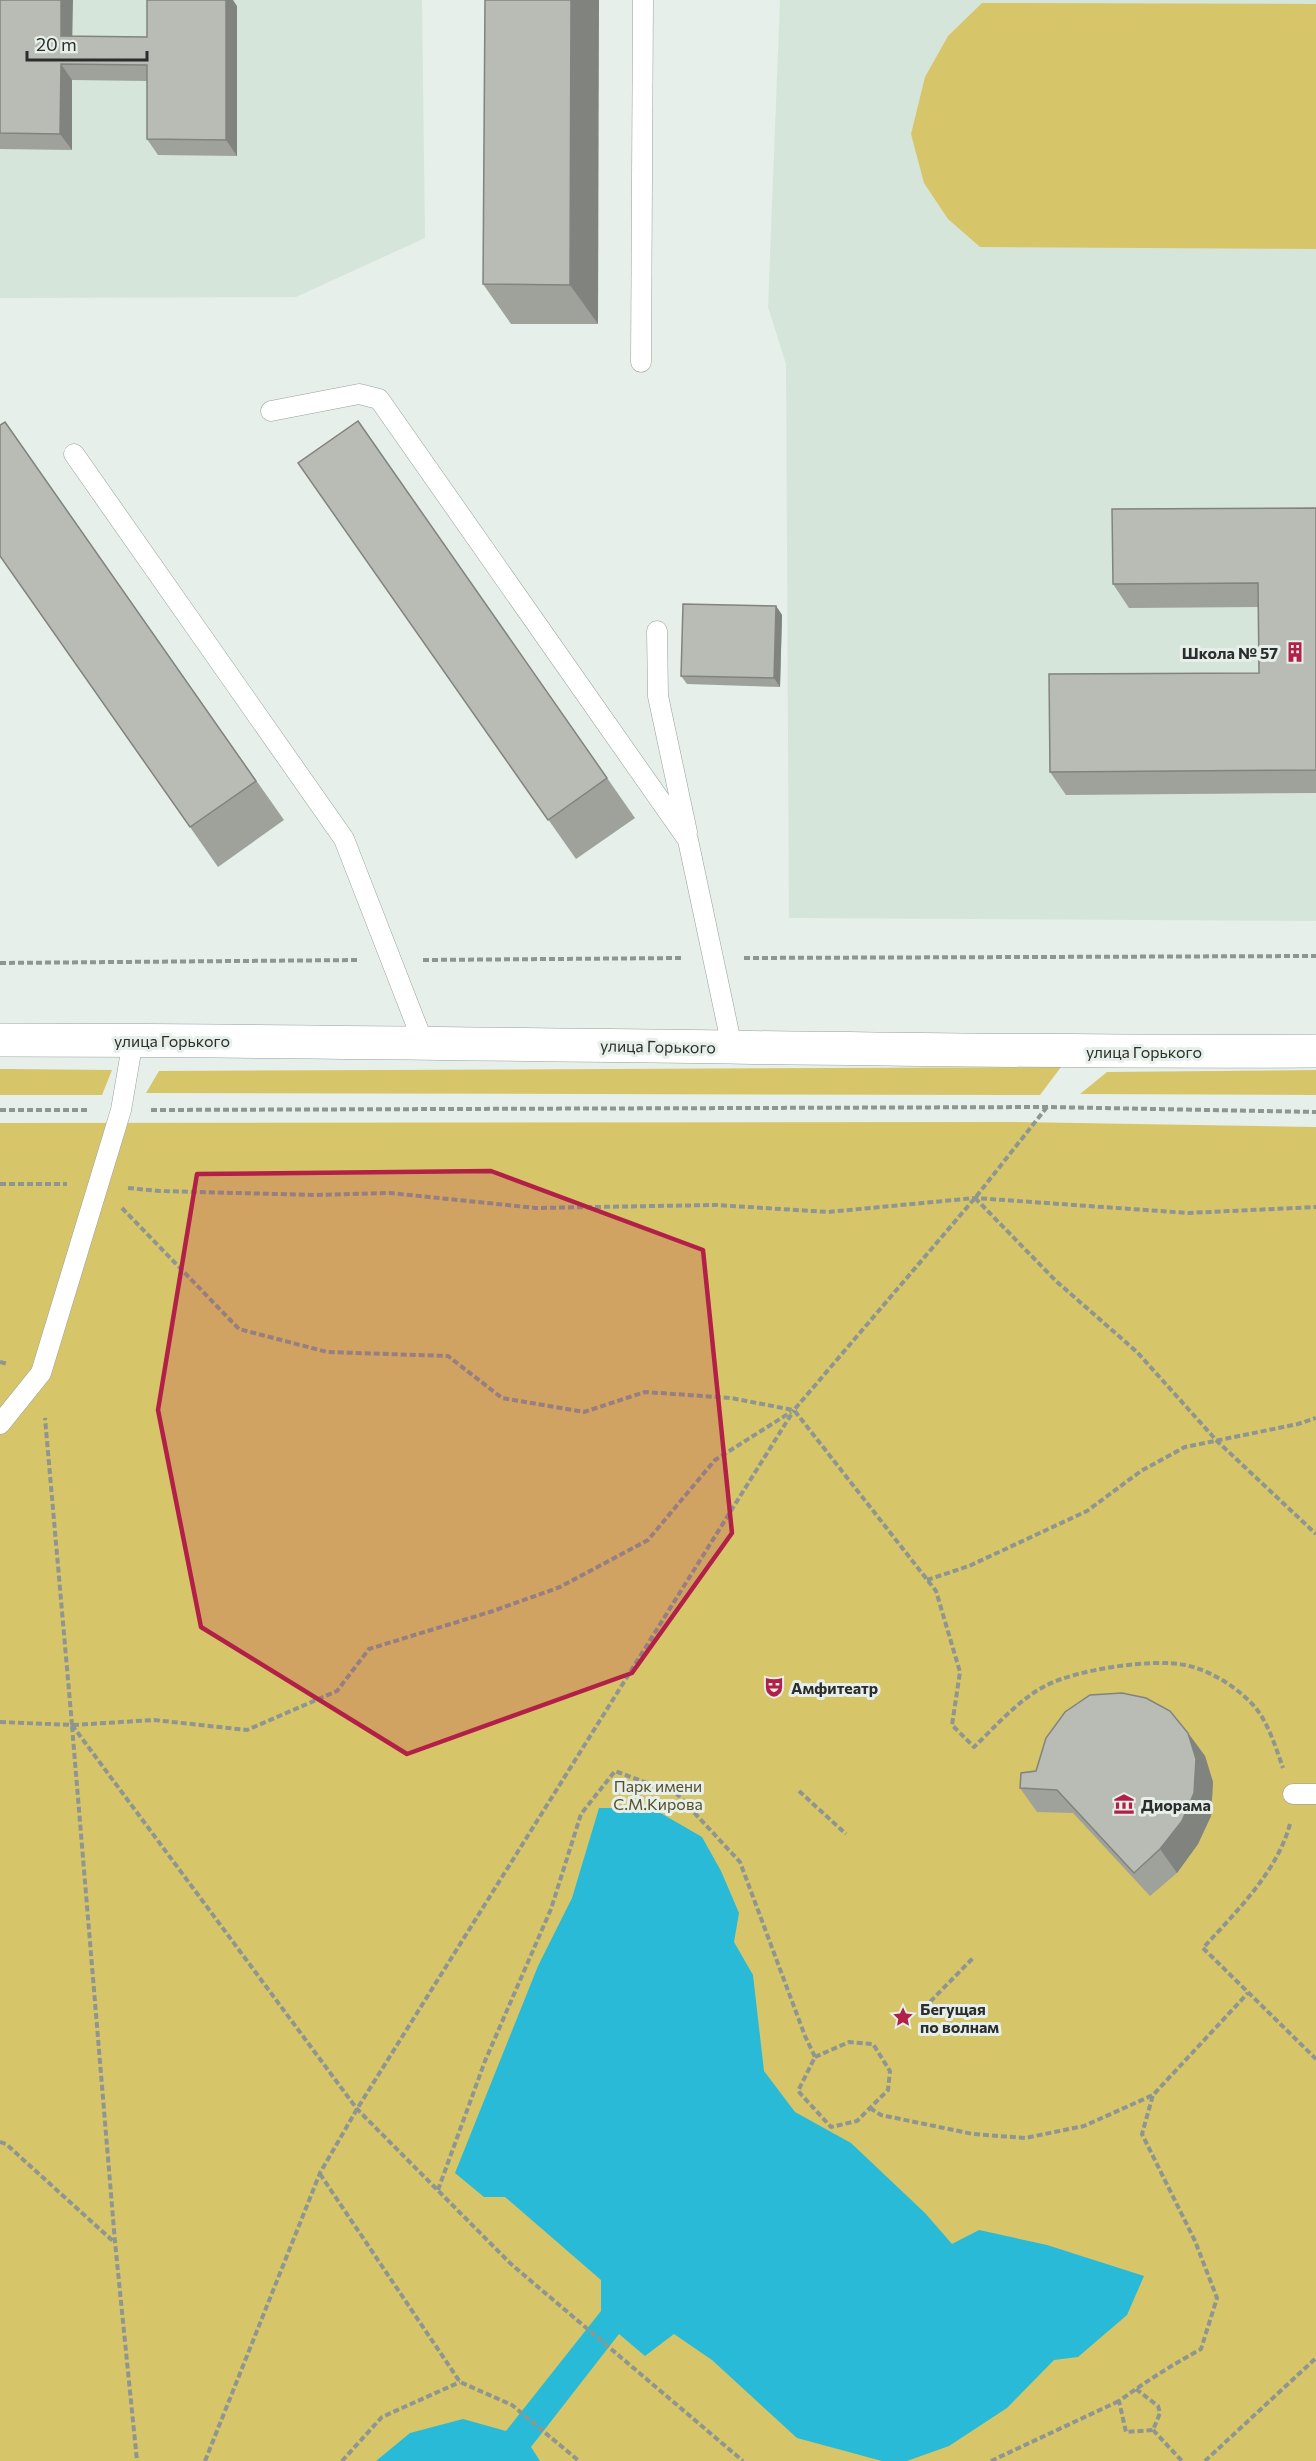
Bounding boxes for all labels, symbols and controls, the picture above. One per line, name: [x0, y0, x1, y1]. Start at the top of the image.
scale bar: [27, 24, 147, 62]
text: 20 m: [36, 33, 77, 55]
building icon: Школа № 57: [1283, 640, 1307, 664]
place label: Школа № 57: [1182, 643, 1278, 662]
street label: улица Горького: [114, 1031, 230, 1050]
street label: улица Горького: [600, 1035, 716, 1057]
street label: улица Горького: [1086, 1042, 1202, 1061]
theatre icon: Амфитеатр: [762, 1675, 786, 1699]
place label: Амфитеатр: [791, 1678, 878, 1697]
park label: Парк имени С.М.Кирова: [613, 1776, 703, 1813]
museum icon: Диорама: [1112, 1792, 1136, 1816]
place label: Диорама: [1141, 1795, 1211, 1814]
place label: Бегущая по волнам: [920, 1999, 999, 2036]
place icon: Бегущая по волнам: [891, 2005, 915, 2029]

